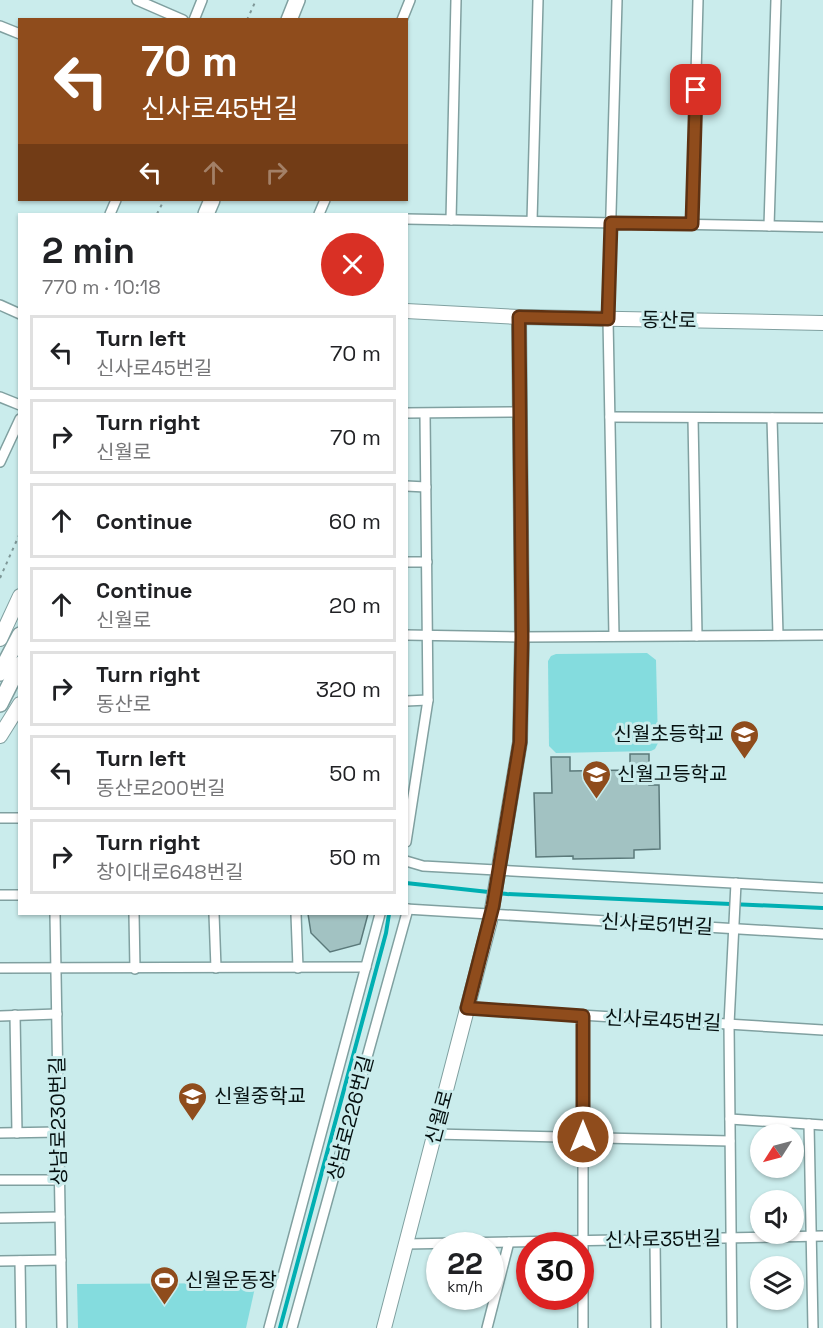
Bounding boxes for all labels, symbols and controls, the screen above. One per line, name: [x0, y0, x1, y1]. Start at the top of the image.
text: 70 m: [141, 35, 238, 88]
icon: left: [42, 42, 120, 120]
pin: [670, 64, 721, 115]
icon: arrive: [679, 73, 712, 106]
text: 신사로45번길: [141, 91, 298, 126]
icon: left: [134, 156, 167, 189]
icon: ahead: [197, 156, 230, 189]
icon: right: [260, 156, 293, 189]
text: 2 min: [42, 228, 135, 274]
button: close: [321, 233, 384, 296]
text: 770 m · 10:18: [42, 274, 161, 300]
street label: 동산로: [641, 307, 697, 333]
text: Turn left: [96, 324, 186, 352]
icon: left: [45, 336, 78, 369]
text: 70 m: [330, 339, 381, 367]
text: 신사로45번길: [96, 355, 212, 381]
text: Turn right: [96, 408, 201, 436]
icon: right: [45, 420, 78, 453]
text: 70 m: [330, 423, 381, 451]
text: 신월로: [96, 439, 151, 465]
icon: ahead: [45, 504, 78, 537]
text: Continue: [96, 507, 192, 535]
text: 60 m: [329, 507, 381, 535]
text: Continue: [96, 576, 192, 604]
icon: ahead: [45, 588, 78, 621]
text: 20 m: [329, 591, 381, 619]
text: 신월로: [96, 607, 151, 633]
text: Turn right: [96, 660, 201, 688]
icon: right: [45, 672, 78, 705]
text: 320 m: [316, 675, 381, 703]
text: 동산로: [96, 691, 151, 717]
school or university icon: 신월초등학교: [729, 718, 761, 760]
place label: 신월초등학교: [614, 721, 724, 747]
text: Turn left: [96, 744, 186, 772]
icon: left: [45, 756, 78, 789]
school or university icon: 신월고등학교: [580, 758, 612, 800]
text: 50 m: [329, 759, 381, 787]
place label: 신월고등학교: [617, 761, 727, 787]
text: 동산로200번길: [96, 775, 226, 801]
text: Turn right: [96, 828, 201, 856]
icon: right: [45, 840, 78, 873]
text: 50 m: [329, 843, 381, 871]
text: 창이대로648번길: [96, 859, 244, 885]
street label: 신사로51번길: [600, 908, 714, 940]
street label: 신사로45번길: [604, 1004, 722, 1036]
street label: 상남로226번길: [321, 1053, 379, 1183]
street label: 상남로230번길: [44, 1056, 72, 1186]
school or university icon: 신월중학교: [177, 1080, 209, 1122]
place label: 신월중학교: [214, 1083, 306, 1109]
street label: 신월로: [419, 1087, 459, 1147]
position arrow: [551, 1105, 615, 1169]
north arrow: [750, 1124, 804, 1178]
map controls: [750, 1124, 804, 1310]
button: sound: [750, 1190, 804, 1244]
street label: 신사로35번길: [605, 1225, 721, 1253]
speed limit sign: 30: [516, 1232, 594, 1310]
text: 22: [447, 1244, 483, 1283]
button: layers: [750, 1256, 804, 1310]
sports icon: 신월운동장: [148, 1264, 180, 1306]
place label: 신월운동장: [185, 1267, 277, 1293]
text: km/h: [447, 1277, 483, 1296]

